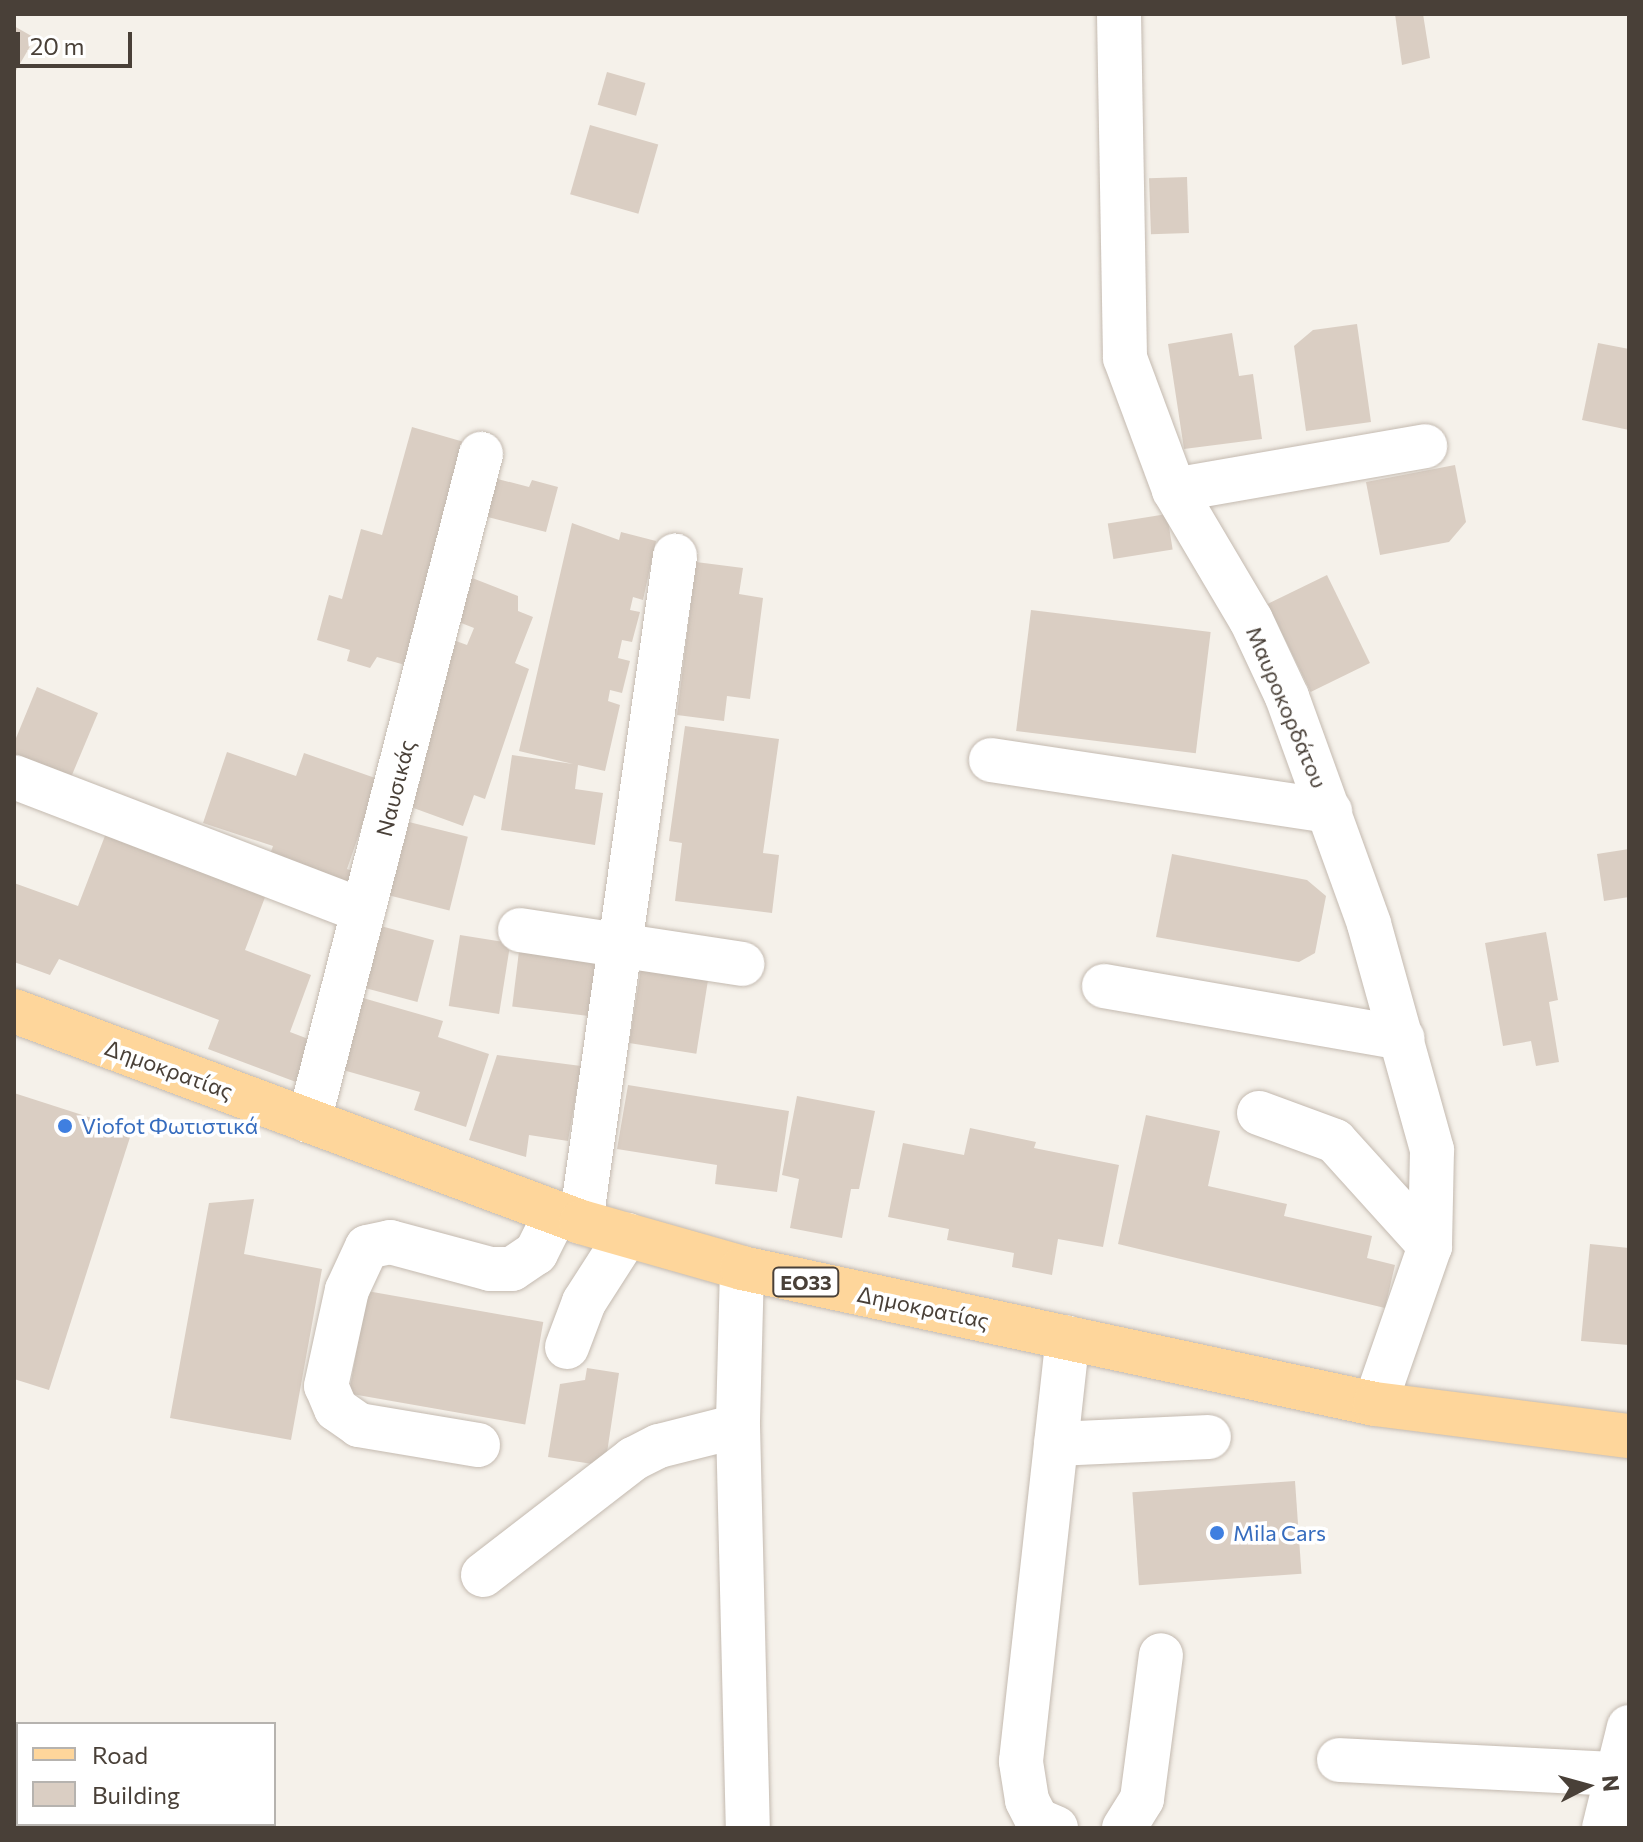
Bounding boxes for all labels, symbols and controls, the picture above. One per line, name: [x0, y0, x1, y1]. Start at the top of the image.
scale bar: [20, 16, 136, 66]
text: 20 m: [30, 31, 84, 60]
street label: Μαυροκορδάτου: [1241, 622, 1333, 792]
street label: Ναυσικάς: [370, 737, 420, 839]
street label: Δημοκρατίας: [101, 1034, 237, 1104]
place label: Viofot Φωτιστικά: [81, 1113, 258, 1139]
marker: Viofot Φωτιστικά: [56, 1117, 74, 1135]
road number: ΕΟ33: [772, 1266, 840, 1298]
street label: Δημοκρατίας: [855, 1280, 991, 1334]
place label: Mila Cars: [1233, 1520, 1326, 1546]
marker: Mila Cars: [1208, 1524, 1226, 1542]
legend: [16, 1722, 276, 1826]
text: Road: [92, 1740, 148, 1769]
north arrow: [1547, 1746, 1627, 1826]
text: N: [1597, 1774, 1626, 1793]
text: Building: [92, 1780, 180, 1809]

